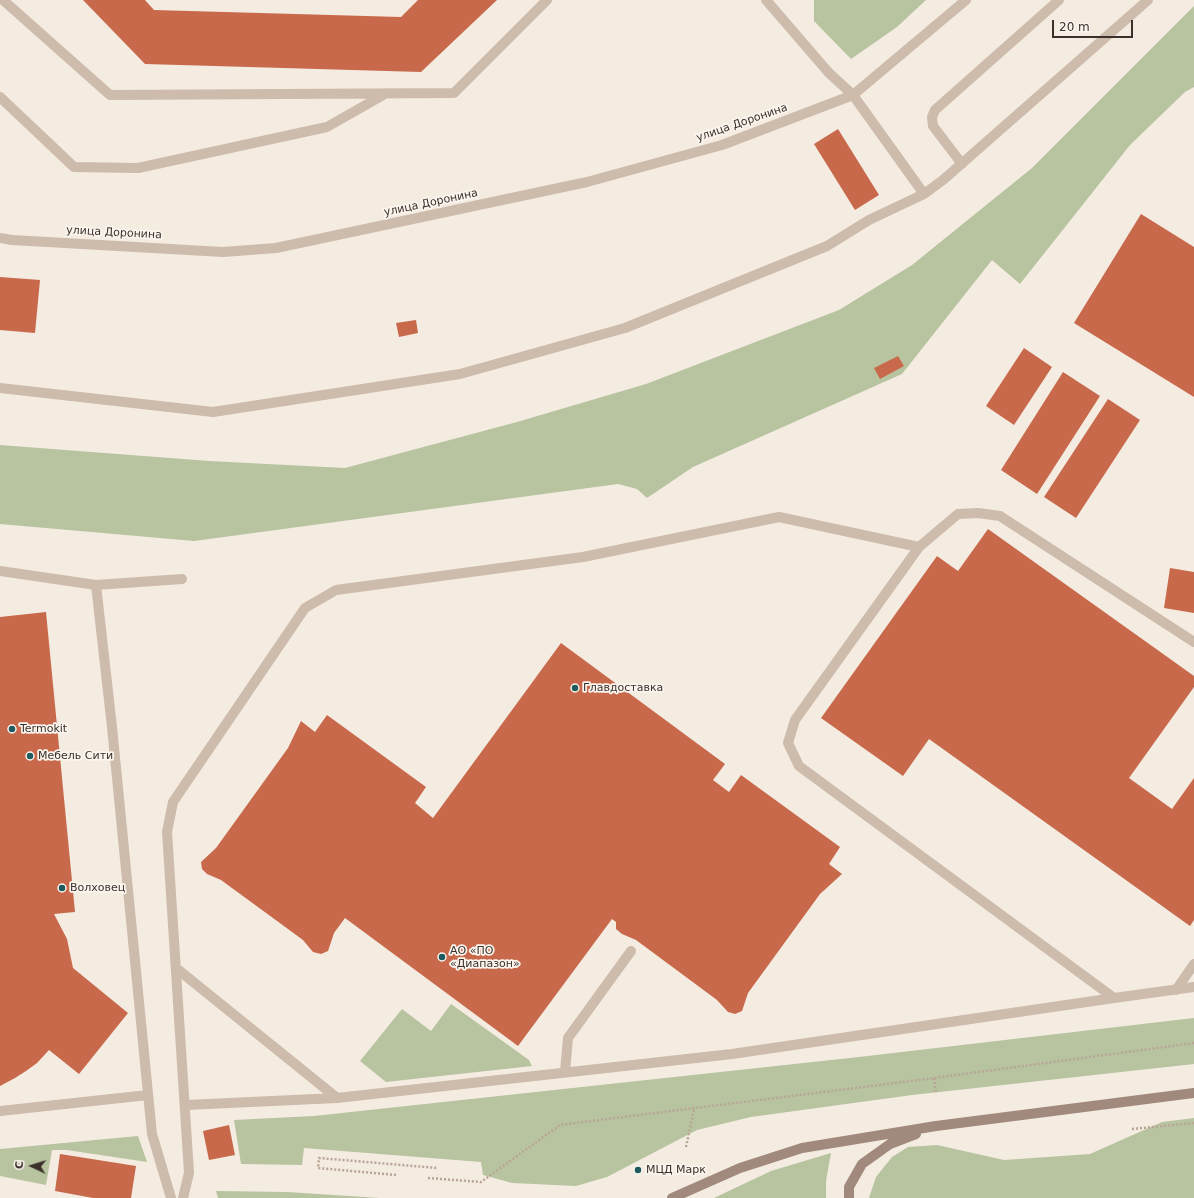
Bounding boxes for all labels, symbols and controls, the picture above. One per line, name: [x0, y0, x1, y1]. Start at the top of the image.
scale bar: [1054, 12, 1135, 38]
text: 20 m: [1059, 20, 1090, 34]
street label: улица Доронина: [695, 101, 789, 145]
street label: улица Доронина: [383, 187, 479, 219]
street label: улица Доронина: [66, 224, 162, 242]
place label: Главдоставка: [583, 681, 663, 695]
marker: Главдоставка: [570, 683, 580, 693]
place label: Termokit: [20, 722, 67, 736]
marker: Termokit: [7, 724, 17, 734]
place label: Мебель Сити: [38, 749, 113, 763]
marker: Мебель Сити: [25, 751, 35, 761]
place label: Волховец: [70, 881, 125, 895]
marker: Волховец: [57, 883, 67, 893]
place label: АО «ПО «Диапазон»: [450, 944, 520, 970]
marker: АО «ПО «Диапазон»: [437, 952, 447, 962]
north arrow: [12, 1146, 52, 1186]
text: С: [13, 1161, 26, 1170]
place label: МЦД Марк: [646, 1163, 706, 1177]
marker: МЦД Марк: [633, 1165, 643, 1175]

